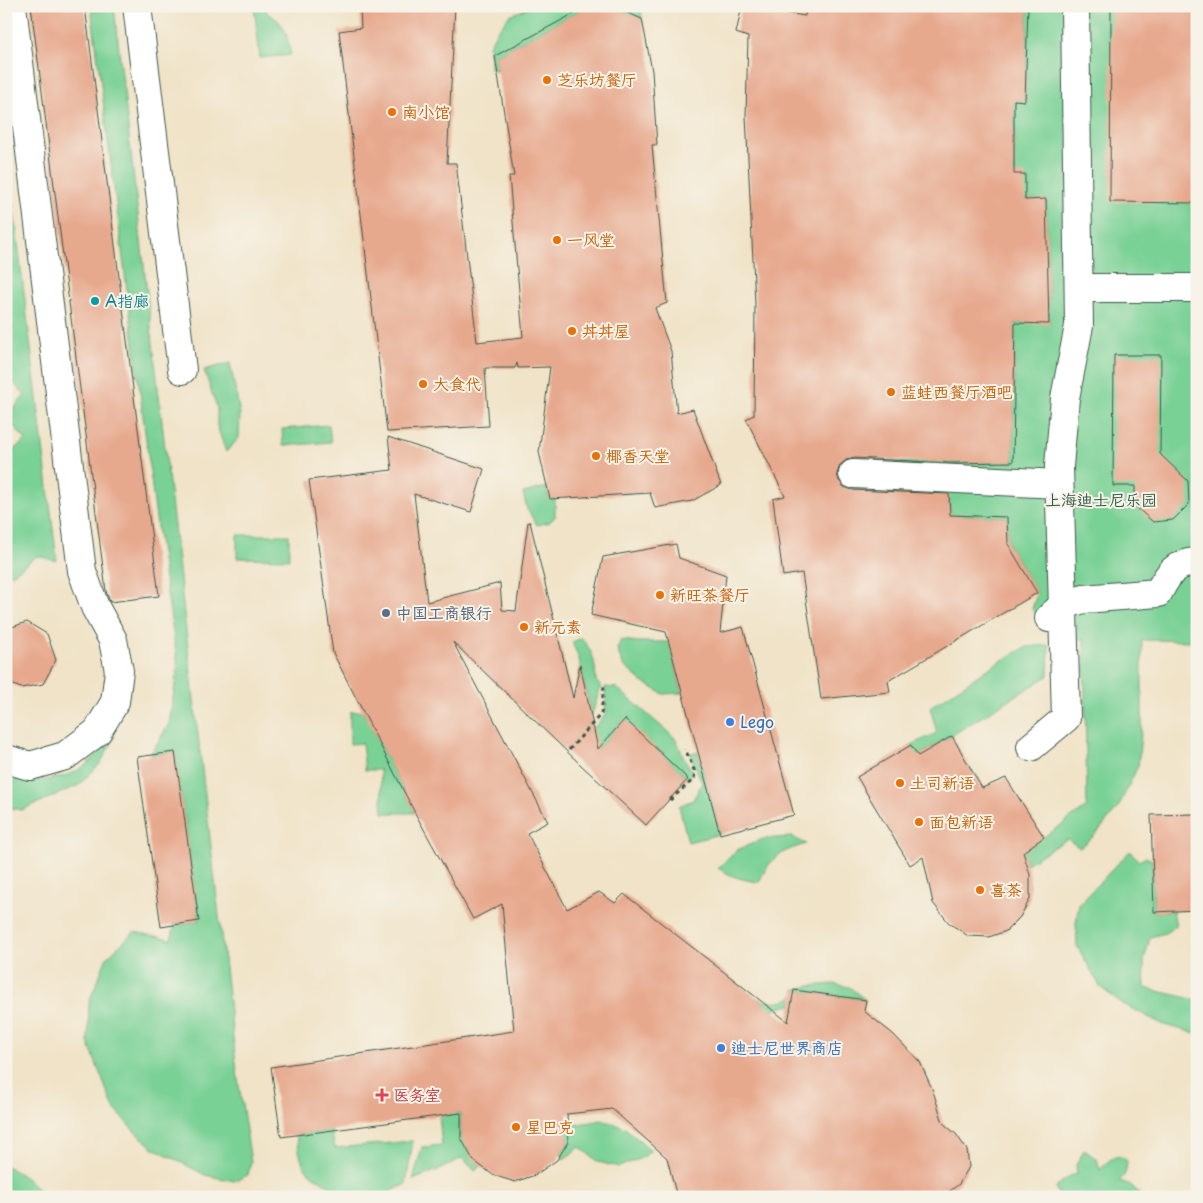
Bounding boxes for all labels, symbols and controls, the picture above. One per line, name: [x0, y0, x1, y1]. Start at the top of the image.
place label: 芝乐坊餐厅: [557, 67, 637, 91]
marker: 芝乐坊餐厅: [541, 74, 553, 86]
place label: 南小馆: [402, 99, 450, 123]
marker: 南小馆: [386, 106, 398, 118]
place label: 一风堂: [567, 227, 615, 251]
marker: 一风堂: [551, 234, 563, 246]
place label: A指廊: [105, 288, 149, 312]
marker: A指廊: [89, 295, 101, 307]
place label: 丼丼屋: [582, 318, 630, 342]
marker: 丼丼屋: [566, 325, 578, 337]
place label: 大食代: [433, 371, 481, 395]
marker: 大食代: [417, 378, 429, 390]
place label: 蓝蛙西餐厅酒吧: [901, 379, 1013, 403]
marker: 蓝蛙西餐厅酒吧: [885, 386, 897, 398]
place label: 椰香天堂: [606, 443, 670, 467]
marker: 椰香天堂: [590, 450, 602, 462]
park label: 上海迪士尼乐园: [1045, 487, 1157, 511]
place label: 新旺茶餐厅: [670, 582, 750, 606]
marker: 新旺茶餐厅: [654, 589, 666, 601]
place label: 中国工商银行: [396, 600, 492, 624]
marker: 中国工商银行: [380, 607, 392, 619]
place label: 新元素: [534, 614, 582, 638]
marker: 新元素: [518, 621, 530, 633]
place label: Lego: [740, 709, 774, 733]
marker: Lego: [724, 716, 736, 728]
place label: 土司新语: [910, 770, 974, 794]
marker: 土司新语: [894, 777, 906, 789]
place label: 面包新语: [929, 809, 993, 833]
marker: 面包新语: [913, 816, 925, 828]
place label: 喜茶: [990, 877, 1022, 901]
marker: 喜茶: [974, 884, 986, 896]
place label: 迪士尼世界商店: [731, 1035, 843, 1059]
marker: 迪士尼世界商店: [715, 1042, 727, 1054]
place label: 医务室: [393, 1082, 441, 1106]
marker: 医务室: [375, 1088, 389, 1102]
place label: 星巴克: [526, 1114, 574, 1138]
marker: 星巴克: [510, 1121, 522, 1133]

